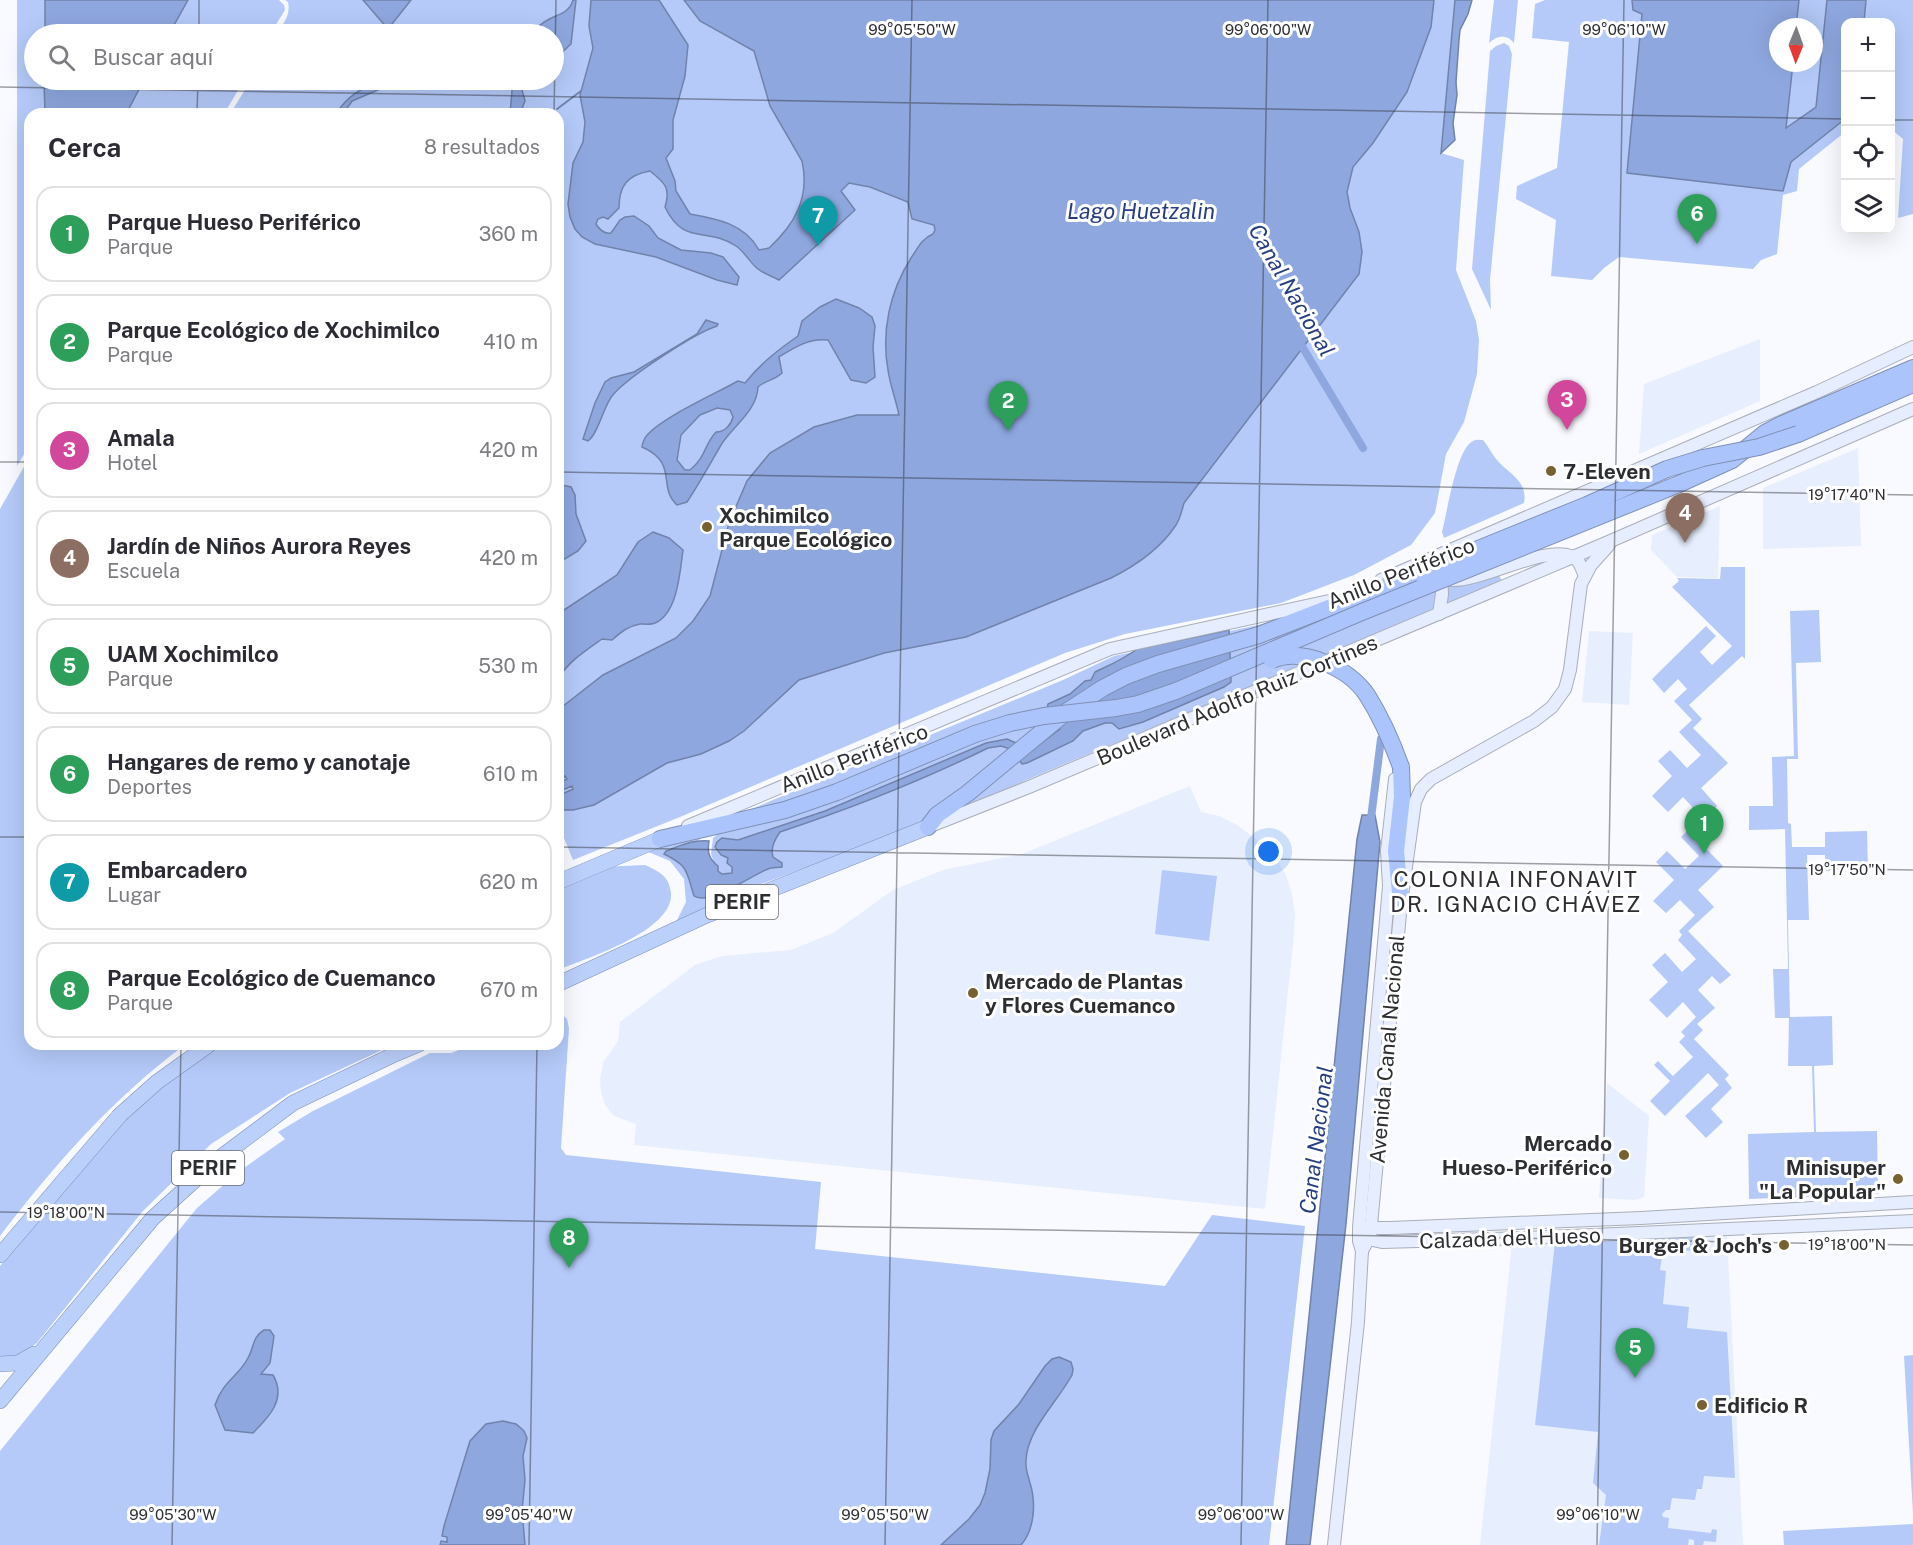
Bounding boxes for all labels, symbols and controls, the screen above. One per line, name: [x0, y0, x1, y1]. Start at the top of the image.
north arrow: [1769, 18, 1823, 72]
map controls: [1841, 18, 1895, 234]
button: +: [1841, 18, 1895, 72]
text: 99°05'50"W: [868, 21, 956, 38]
text: 99°06'00"W: [1225, 21, 1311, 38]
text: 99°06'10"W: [1582, 21, 1666, 38]
search box: [24, 24, 564, 90]
icon: search: [45, 41, 78, 74]
text: Buscar aquí: [93, 44, 213, 70]
button: −: [1841, 72, 1895, 126]
button: locate: [1841, 126, 1895, 180]
text: Cerca: [48, 132, 121, 163]
text: 8 resultados: [424, 135, 540, 159]
button: layers: [1841, 180, 1895, 234]
pin: 6: [1678, 194, 1716, 244]
pin: 7: [798, 196, 838, 246]
water label: Lago Huetzalin: [1067, 198, 1215, 224]
text: Parque Hueso Periférico: [107, 209, 361, 235]
water label: Canal Nacional: [1244, 219, 1340, 361]
text: 1: [65, 222, 74, 246]
text: 360 m: [479, 222, 538, 246]
text: Parque: [107, 235, 173, 259]
text: Parque Ecológico de Xochimilco: [107, 317, 440, 343]
text: 2: [63, 330, 76, 354]
text: 410 m: [483, 330, 538, 354]
text: Parque: [107, 343, 173, 367]
pin: 3: [1548, 380, 1586, 430]
pin: 2: [988, 382, 1028, 431]
text: Amala: [107, 425, 175, 451]
text: 3: [63, 438, 76, 462]
text: 420 m: [479, 438, 538, 462]
text: Hotel: [107, 451, 158, 475]
place label: 7-Eleven: [1563, 459, 1651, 484]
marker: 7-Eleven: [1544, 464, 1558, 478]
text: 19°17'40"N: [1808, 486, 1886, 503]
pin: 4: [1666, 494, 1704, 543]
place label: Xochimilco Parque Ecológico: [719, 503, 892, 552]
marker: Xochimilco Parque Ecológico: [700, 520, 714, 534]
street label: Anillo Periférico: [1324, 532, 1478, 614]
text: Jardín de Niños Aurora Reyes: [107, 533, 411, 559]
text: 4: [63, 546, 76, 570]
text: 420 m: [479, 546, 538, 570]
text: Escuela: [107, 559, 180, 583]
street label: Boulevard Adolfo Ruiz Cortines: [1093, 629, 1381, 771]
text: UAM Xochimilco: [107, 641, 279, 667]
text: 5: [63, 654, 76, 678]
text: 530 m: [478, 654, 538, 678]
text: Parque: [107, 667, 173, 691]
street label: Anillo Periférico: [777, 718, 931, 798]
text: Hangares de remo y canotaje: [107, 749, 411, 775]
text: 6: [63, 762, 76, 786]
text: 610 m: [483, 762, 538, 786]
text: Deportes: [107, 775, 192, 799]
pin: 1: [1684, 804, 1724, 854]
your location: [1254, 837, 1283, 866]
text: Embarcadero: [107, 857, 248, 883]
text: 19°17'50"N: [1808, 861, 1886, 878]
district label: COLONIA INFONAVIT DR. IGNACIO CHÁVEZ: [1390, 866, 1642, 917]
text: 7: [63, 870, 76, 894]
text: 620 m: [479, 870, 538, 894]
text: Lugar: [107, 883, 161, 907]
road number: PERIF: [706, 885, 778, 919]
street label: Avenida Canal Nacional: [1365, 934, 1409, 1164]
text: Parque Ecológico de Cuemanco: [107, 965, 436, 991]
place label: Mercado de Plantas y Flores Cuemanco: [985, 969, 1183, 1018]
text: 8: [63, 978, 76, 1002]
text: 670 m: [480, 978, 538, 1002]
marker: Mercado de Plantas y Flores Cuemanco: [966, 986, 980, 1000]
text: Parque: [107, 991, 173, 1015]
water label: Canal Nacional: [1294, 1065, 1338, 1215]
place label: Mercado Hueso-Periférico: [1442, 1131, 1612, 1180]
marker: Mercado Hueso-Periférico: [1617, 1148, 1631, 1162]
road number: PERIF: [172, 1151, 244, 1185]
place label: Minisuper "La Popular": [1759, 1155, 1886, 1204]
marker: Minisuper "La Popular": [1891, 1172, 1905, 1186]
text: 19°18'00"N: [27, 1204, 105, 1221]
pin: 8: [550, 1218, 588, 1268]
street label: Calzada del Hueso: [1419, 1222, 1601, 1254]
place label: Burger & Joch's: [1618, 1233, 1772, 1258]
text: 19°18'00"N: [1808, 1236, 1886, 1253]
marker: Burger & Joch's: [1777, 1238, 1791, 1252]
pin: 5: [1616, 1328, 1654, 1378]
place label: Edificio R: [1714, 1393, 1808, 1418]
marker: Edificio R: [1695, 1398, 1709, 1412]
text: 99°05'30"W: [129, 1506, 217, 1523]
text: 99°05'40"W: [485, 1506, 573, 1523]
text: 99°05'50"W: [841, 1506, 929, 1523]
text: 99°06'00"W: [1198, 1506, 1284, 1523]
text: 99°06'10"W: [1556, 1506, 1640, 1523]

